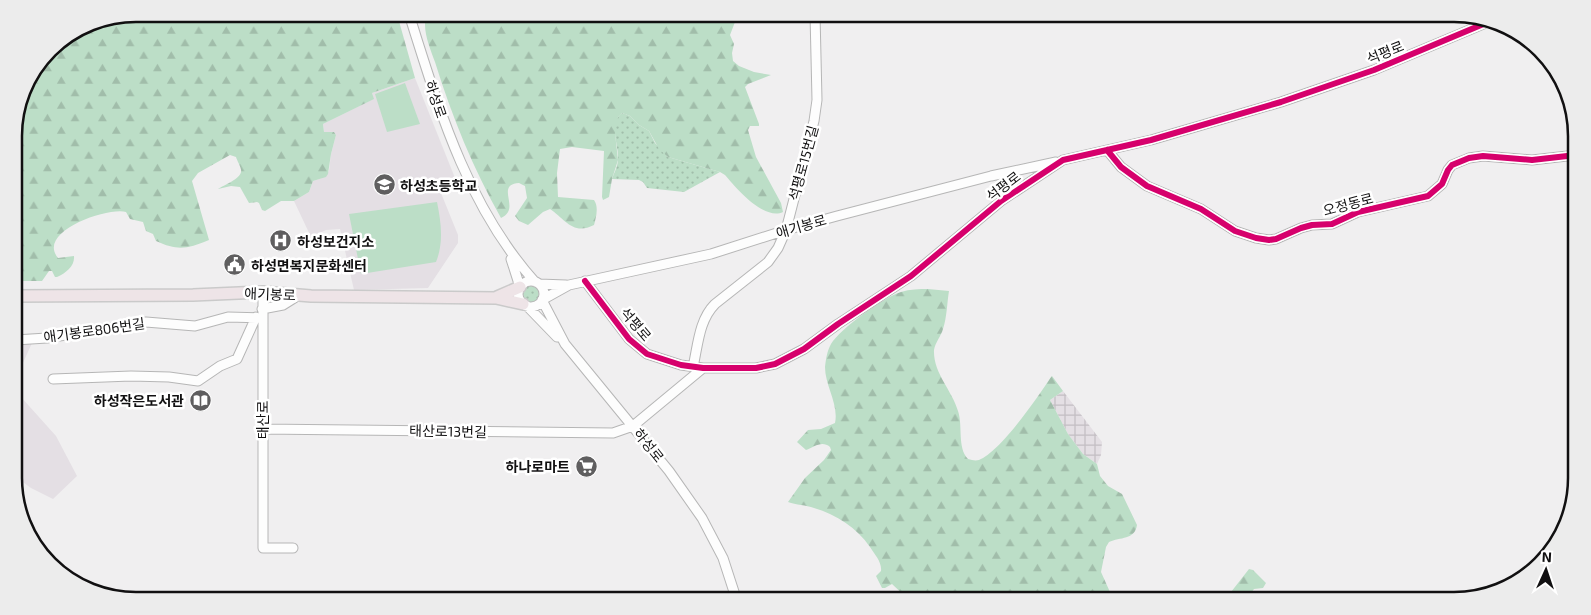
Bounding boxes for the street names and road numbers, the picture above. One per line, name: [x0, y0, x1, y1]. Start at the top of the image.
street label: 석평로: [1364, 37, 1406, 67]
street label: 하성로: [422, 78, 450, 120]
street label: 석평로15번길: [785, 123, 821, 203]
street label: 석평로: [982, 168, 1024, 204]
street label: 오정동로: [1321, 189, 1375, 219]
street label: 애기봉로: [774, 211, 828, 241]
street label: 애기봉로: [244, 285, 296, 303]
street label: 석평로: [617, 304, 655, 344]
street label: 애기봉로806번길: [42, 314, 146, 346]
street label: 태산로: [254, 401, 271, 439]
street label: 태산로13번길: [409, 422, 487, 440]
street label: 하성로: [630, 425, 668, 465]

